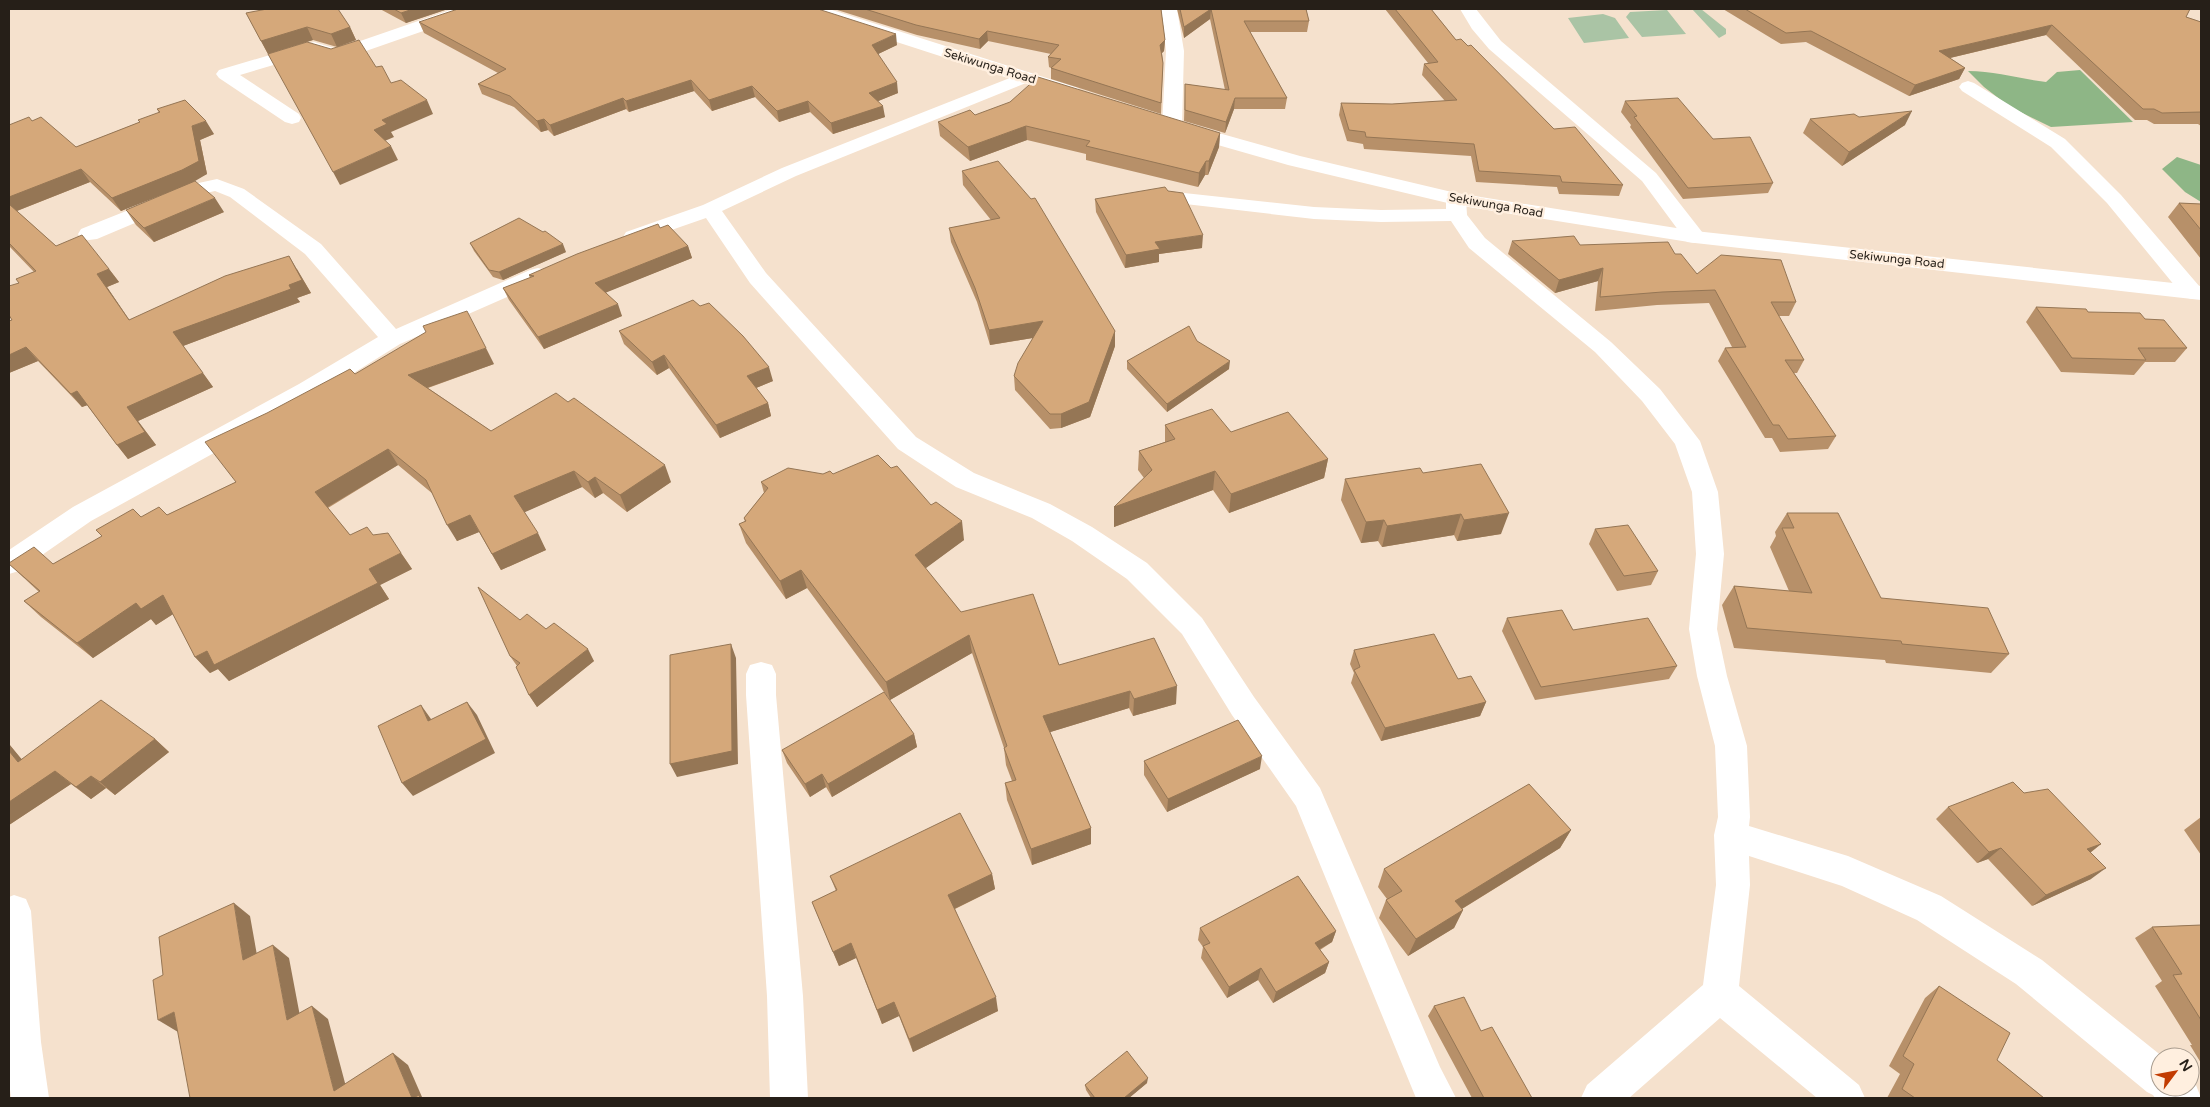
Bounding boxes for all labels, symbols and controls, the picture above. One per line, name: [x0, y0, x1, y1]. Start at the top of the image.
street label: Sekiwunga Road: [942, 45, 1038, 87]
street label: Sekiwunga Road: [1448, 190, 1544, 220]
street label: Sekiwunga Road: [1849, 247, 1945, 271]
north arrow: [2150, 1047, 2200, 1097]
text: N: [2175, 1056, 2196, 1075]

